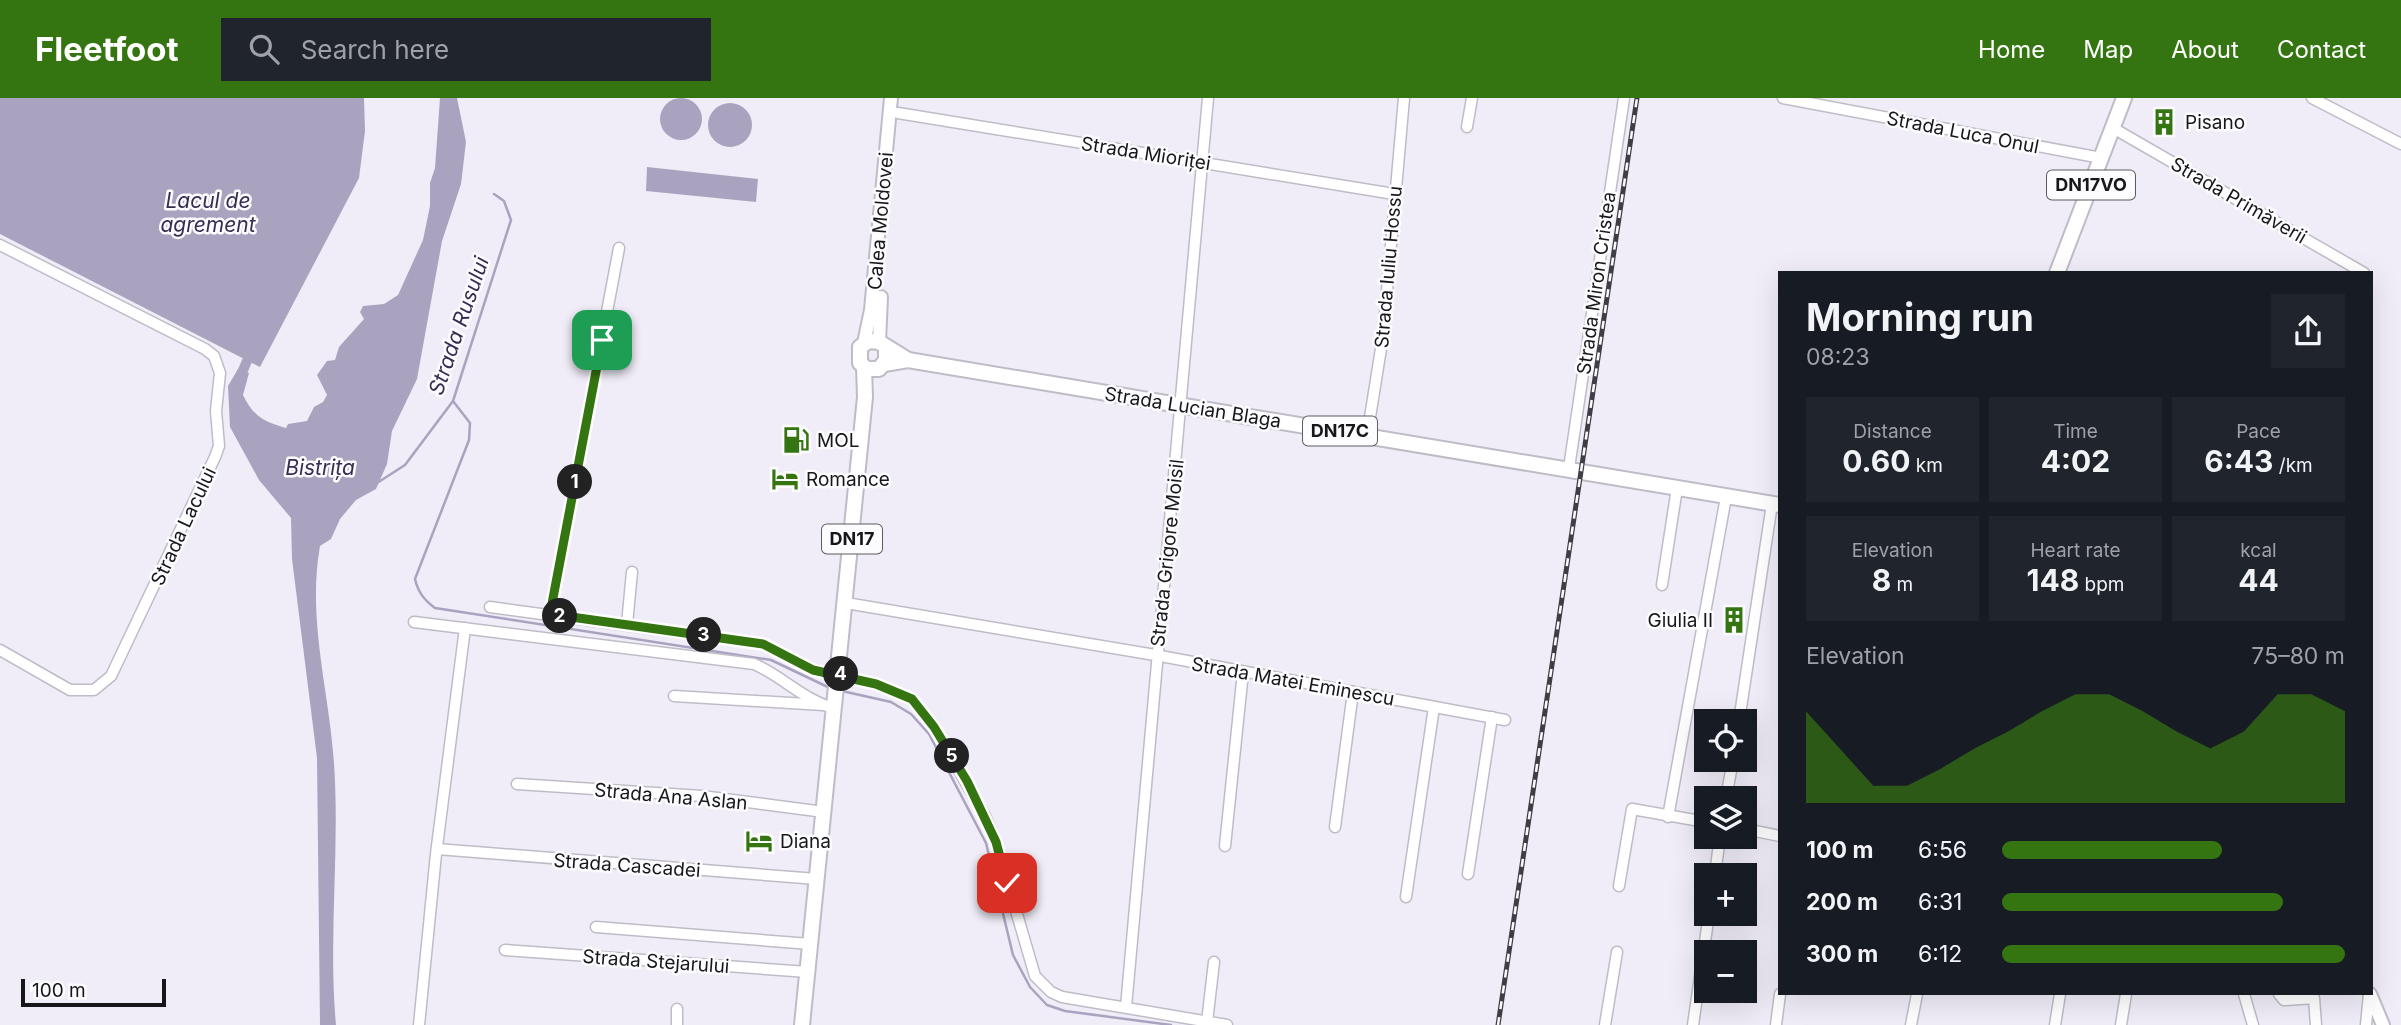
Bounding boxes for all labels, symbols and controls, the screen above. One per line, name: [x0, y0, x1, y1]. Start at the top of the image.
search box: [221, 18, 711, 81]
text: Fleetfoot: [35, 29, 179, 69]
icon: search: [245, 30, 283, 68]
text: Search here: [301, 34, 449, 65]
text: Home: [1978, 35, 2045, 64]
text: Map: [2083, 35, 2133, 64]
text: About: [2171, 35, 2239, 64]
text: Contact: [2277, 35, 2366, 64]
street label: Strada Luca Onul: [1885, 106, 2041, 159]
building icon: Pisano: [2149, 107, 2179, 137]
place label: Pisano: [2185, 111, 2245, 134]
street label: Strada Mioriței: [1080, 132, 1212, 175]
street label: Calea Moldovei: [863, 151, 898, 291]
street label: Strada Primăverii: [2167, 152, 2311, 249]
road number: DN17VO: [2047, 170, 2135, 200]
street label: Strada Iuliu Hossu: [1370, 185, 1407, 349]
water label: Lacul de agrement: [160, 188, 257, 237]
street label: Strada Miron Cristea: [1572, 190, 1621, 376]
water label: Strada Rusului: [423, 253, 494, 398]
text: Morning run: [1806, 294, 2034, 340]
button: share: [2271, 294, 2345, 368]
pin: [572, 310, 632, 370]
icon: arrive: [583, 321, 621, 359]
text: 08:23: [1806, 343, 1870, 371]
street label: Strada Lucian Blaga: [1103, 382, 1283, 433]
road number: DN17C: [1303, 416, 1377, 446]
text: Distance: [1853, 420, 1932, 443]
text: Time: [2053, 420, 2098, 443]
text: Pace: [2236, 420, 2281, 443]
fuel station icon: MOL: [781, 425, 811, 455]
place label: MOL: [817, 429, 859, 452]
text: 0.60: [1842, 443, 1910, 479]
text: 4:02: [2041, 443, 2110, 479]
text: 6:43: [2204, 443, 2273, 479]
text: km: [1910, 454, 1943, 477]
text: /km: [2273, 454, 2313, 477]
water label: Bistrița: [285, 455, 355, 480]
street label: Strada Grigore Moisil: [1146, 458, 1189, 648]
street label: Strada Lacului: [146, 463, 221, 589]
pin: 1: [558, 464, 592, 500]
hotel icon: Romance: [770, 464, 800, 494]
place label: Romance: [806, 468, 890, 491]
text: 1: [570, 470, 579, 493]
road number: DN17: [822, 524, 882, 554]
text: Elevation: [1852, 539, 1933, 562]
text: Heart rate: [2031, 539, 2121, 562]
text: kcal: [2240, 539, 2277, 562]
text: 8: [1872, 562, 1891, 598]
text: 148: [2026, 562, 2079, 598]
text: 44: [2238, 562, 2279, 598]
text: m: [1891, 573, 1913, 596]
text: bpm: [2079, 573, 2125, 596]
pin: 2: [542, 598, 578, 634]
text: 2: [554, 604, 565, 627]
building icon: Giulia II: [1719, 605, 1749, 635]
place label: Giulia II: [1648, 609, 1713, 632]
pin: 3: [686, 618, 722, 652]
text: 3: [697, 623, 710, 646]
text: Elevation: [1806, 642, 1905, 670]
text: 75–80 m: [2251, 642, 2345, 670]
street label: Strada Matei Eminescu: [1190, 652, 1396, 711]
pin: 4: [824, 656, 858, 692]
text: 4: [834, 662, 847, 685]
map controls: [1694, 709, 1757, 1003]
button: locate: [1694, 709, 1757, 772]
pin: 5: [934, 738, 970, 774]
text: 5: [945, 744, 958, 767]
street label: Strada Ana Aslan: [593, 778, 749, 815]
button: layers: [1694, 786, 1757, 849]
hotel icon: Diana: [744, 826, 774, 856]
place label: Diana: [780, 830, 831, 853]
text: 100 m: [1806, 836, 1873, 864]
text: 6:56: [1918, 836, 1967, 864]
street label: Strada Cascadei: [553, 849, 701, 882]
pin: [977, 853, 1037, 913]
button: +: [1694, 863, 1757, 926]
icon: check: [988, 864, 1026, 902]
text: 200 m: [1806, 888, 1878, 916]
text: 6:31: [1918, 888, 1962, 916]
button: −: [1694, 940, 1757, 1003]
text: 300 m: [1806, 940, 1878, 968]
text: 6:12: [1918, 940, 1962, 968]
street label: Strada Stejarului: [582, 945, 730, 978]
scale bar: [21, 976, 166, 1008]
text: 100 m: [32, 979, 86, 1002]

